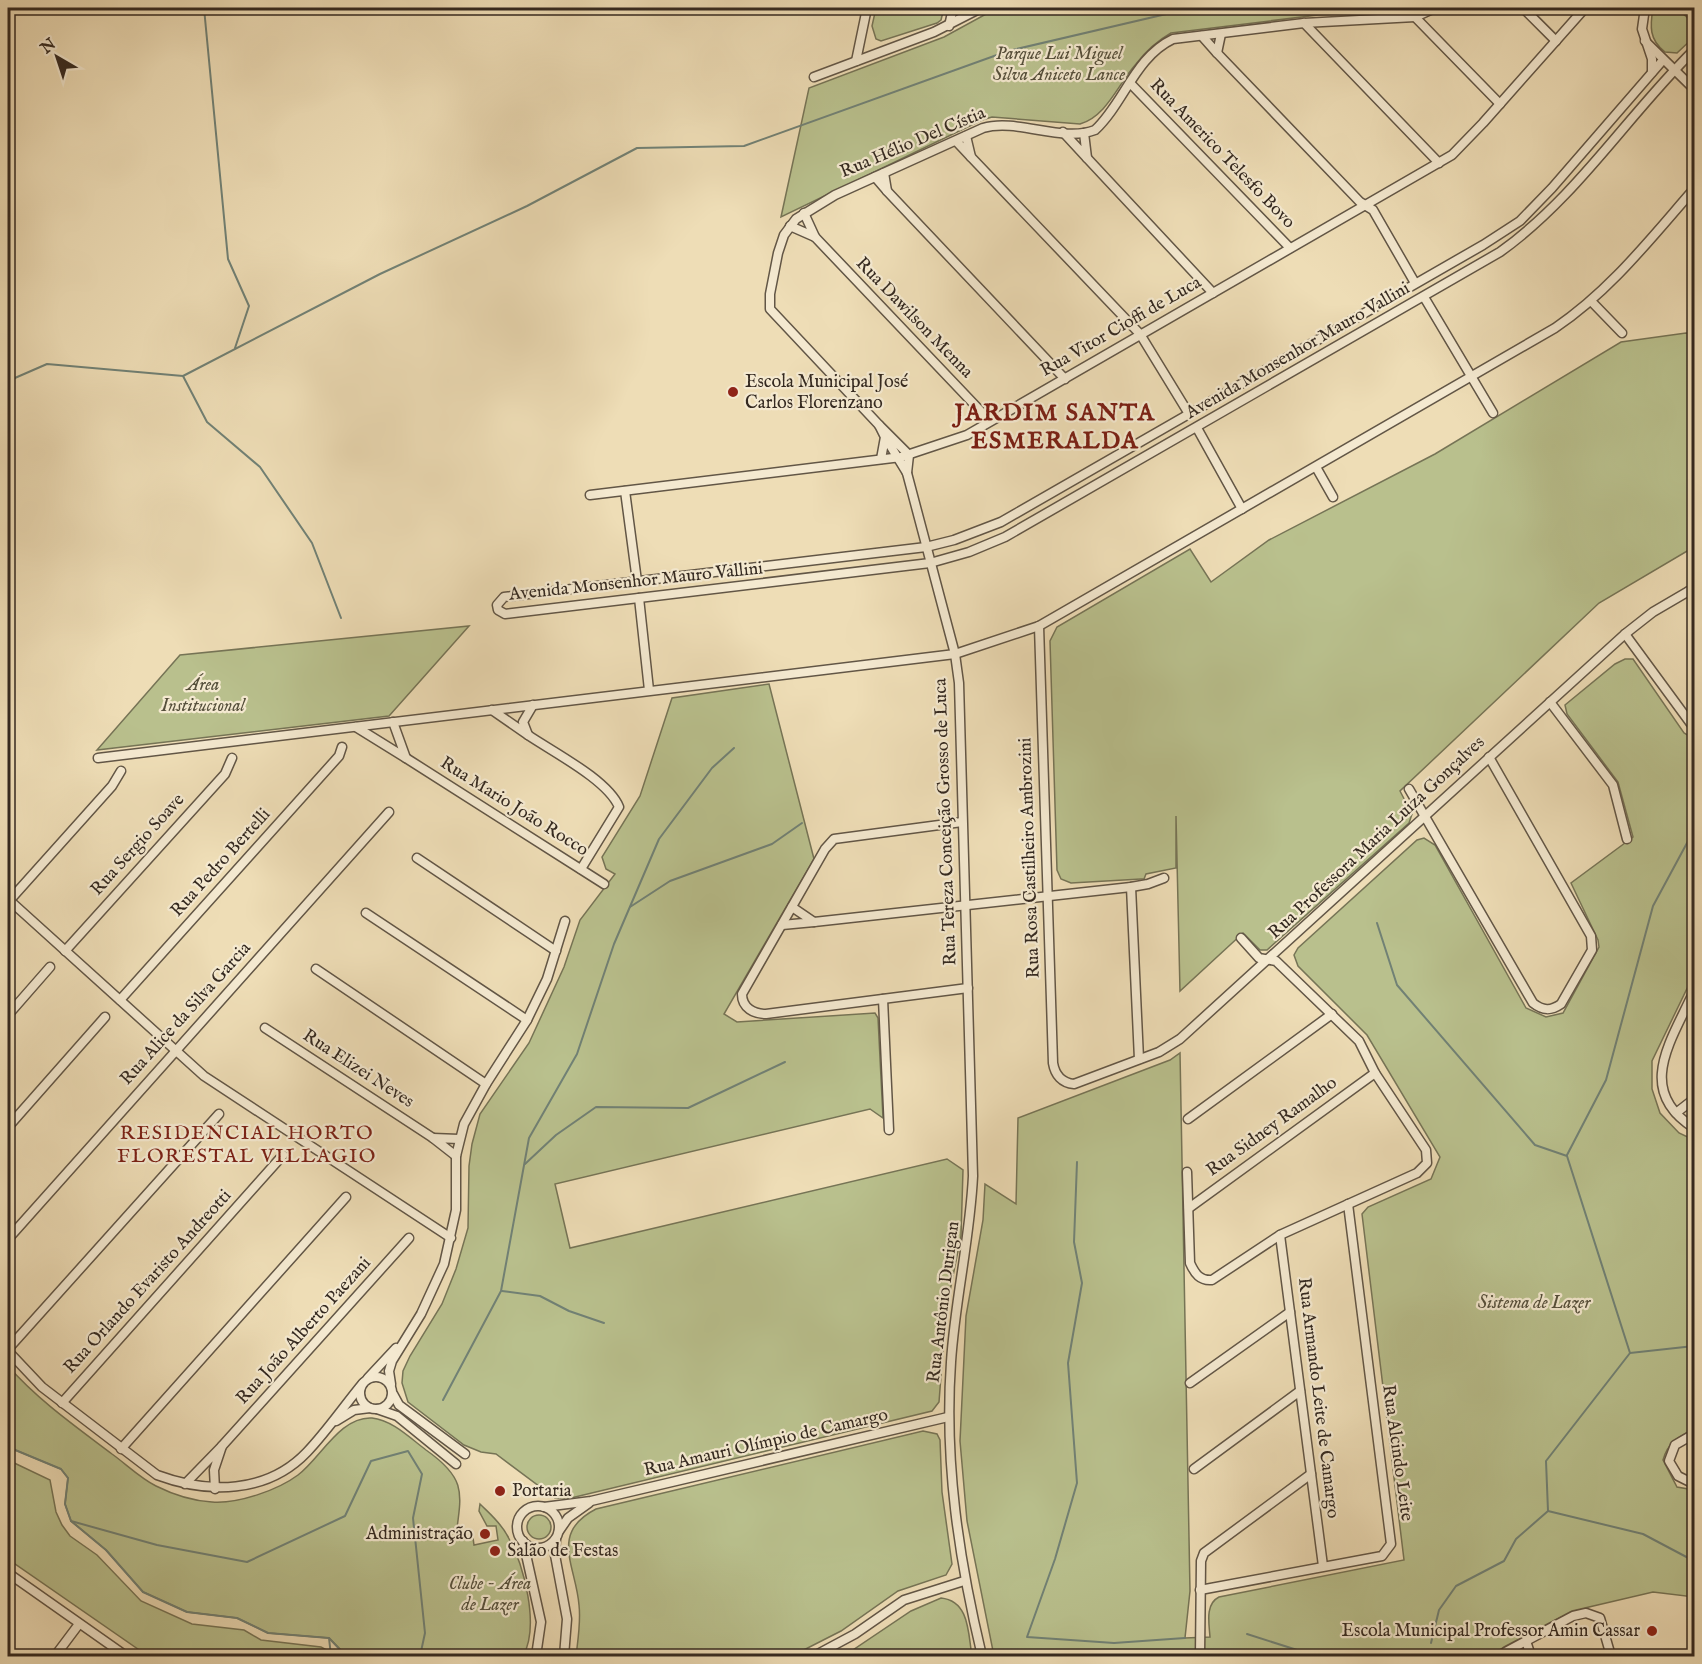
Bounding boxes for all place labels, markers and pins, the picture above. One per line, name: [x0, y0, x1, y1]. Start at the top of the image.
place label: Escola Municipal José Carlos Florenzano: [745, 371, 908, 415]
marker: Escola Municipal José Carlos Florenzano: [726, 385, 740, 399]
place label: Portaria: [512, 1480, 572, 1503]
marker: Portaria: [493, 1484, 507, 1498]
place label: Administração: [365, 1523, 473, 1546]
marker: Administração: [478, 1527, 492, 1541]
place label: Salão de Festas: [507, 1540, 618, 1563]
marker: Salão de Festas: [488, 1544, 502, 1558]
place label: Escola Municipal Professor Amin Cassar: [1342, 1620, 1640, 1643]
marker: Escola Municipal Professor Amin Cassar: [1645, 1624, 1659, 1638]

